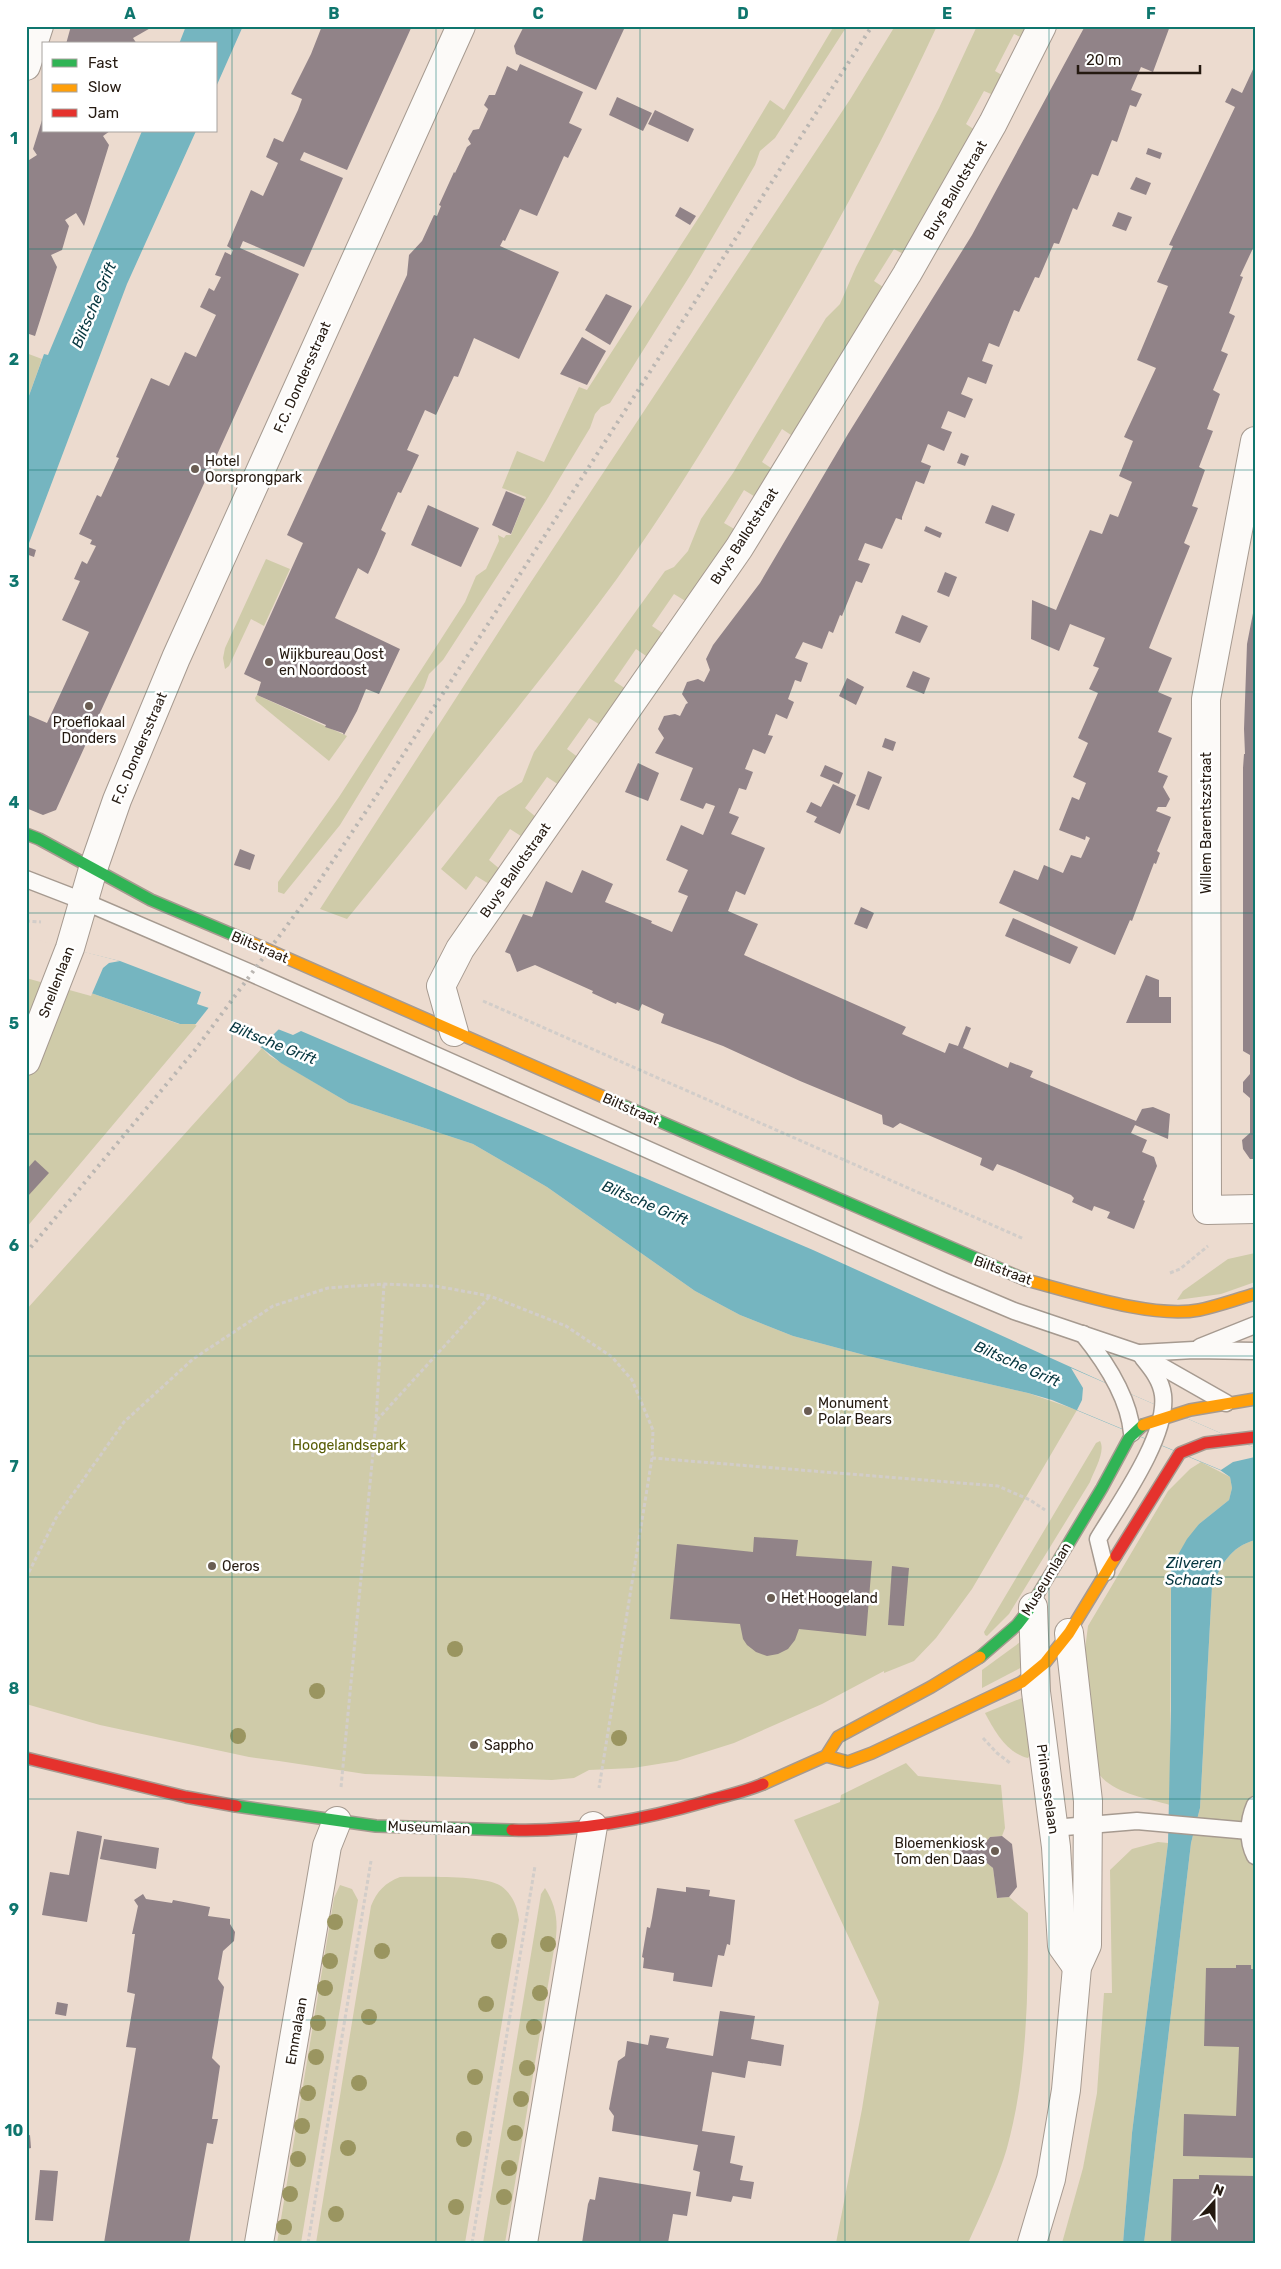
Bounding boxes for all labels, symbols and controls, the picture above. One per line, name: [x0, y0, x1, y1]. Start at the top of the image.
text: A: [124, 4, 136, 23]
text: B: [328, 4, 340, 23]
text: C: [532, 4, 544, 23]
text: D: [737, 4, 749, 23]
text: E: [942, 4, 952, 23]
text: F: [1146, 4, 1156, 23]
legend: [42, 42, 218, 132]
scale bar: [1078, 42, 1201, 74]
text: 20 m: [1086, 51, 1121, 69]
text: Fast: [88, 54, 118, 72]
text: Slow: [88, 78, 121, 96]
text: Jam: [88, 104, 119, 122]
text: 1: [10, 129, 18, 148]
street label: Buys Ballotstraat: [920, 137, 991, 243]
water label: Biltsche Grift: [68, 259, 120, 351]
street label: F.C. Dondersstraat: [270, 318, 335, 436]
text: 2: [9, 350, 19, 369]
place label: Hotel Oorsprongpark: [205, 453, 303, 486]
marker: Hotel Oorsprongpark: [189, 463, 201, 475]
street label: Buys Ballotstraat: [707, 484, 782, 588]
text: 3: [9, 572, 19, 591]
place label: Wijkbureau Oost en Noordoost: [279, 646, 384, 679]
marker: Wijkbureau Oost en Noordoost: [263, 656, 275, 668]
street label: F.C. Dondersstraat: [108, 689, 171, 807]
marker: Proeflokaal Donders: [83, 700, 95, 712]
place label: Proeflokaal Donders: [53, 714, 125, 747]
street label: Willem Barentszstraat: [1198, 751, 1215, 894]
text: 4: [9, 793, 20, 812]
street label: Buys Ballotstraat: [476, 819, 555, 921]
street label: Biltstraat: [229, 928, 291, 967]
street label: Snellenlaan: [35, 944, 78, 1020]
text: 5: [9, 1014, 19, 1033]
water label: Biltsche Grift: [227, 1018, 319, 1069]
street label: Biltstraat: [600, 1089, 662, 1130]
water label: Biltsche Grift: [599, 1177, 691, 1229]
text: 6: [9, 1236, 19, 1255]
street label: Biltstraat: [972, 1252, 1035, 1289]
water label: Biltsche Grift: [972, 1337, 1063, 1391]
place label: Monument Polar Bears: [818, 1395, 892, 1428]
marker: Monument Polar Bears: [802, 1405, 814, 1417]
park label: Hoogelandsepark: [292, 1437, 407, 1454]
text: 7: [9, 1457, 19, 1476]
street label: Museumlaan: [1018, 1539, 1075, 1619]
water label: Zilveren Schaats: [1165, 1554, 1223, 1589]
place label: Oeros: [222, 1558, 260, 1575]
marker: Oeros: [206, 1560, 218, 1572]
place label: Het Hoogeland: [781, 1590, 878, 1607]
marker: Het Hoogeland: [765, 1592, 777, 1604]
text: 8: [9, 1679, 20, 1698]
place label: Sappho: [484, 1737, 534, 1754]
marker: Sappho: [468, 1739, 480, 1751]
street label: Prinsesselaan: [1033, 1743, 1062, 1835]
street label: Museumlaan: [387, 1818, 471, 1837]
place label: Bloemenkiosk Tom den Daas: [894, 1835, 986, 1868]
marker: Bloemenkiosk Tom den Daas: [989, 1845, 1001, 1857]
text: 9: [9, 1900, 19, 1919]
street label: Emmalaan: [282, 1996, 311, 2066]
text: 10: [5, 2121, 24, 2140]
north arrow: [1188, 2176, 1238, 2226]
text: N: [1211, 2181, 1226, 2200]

